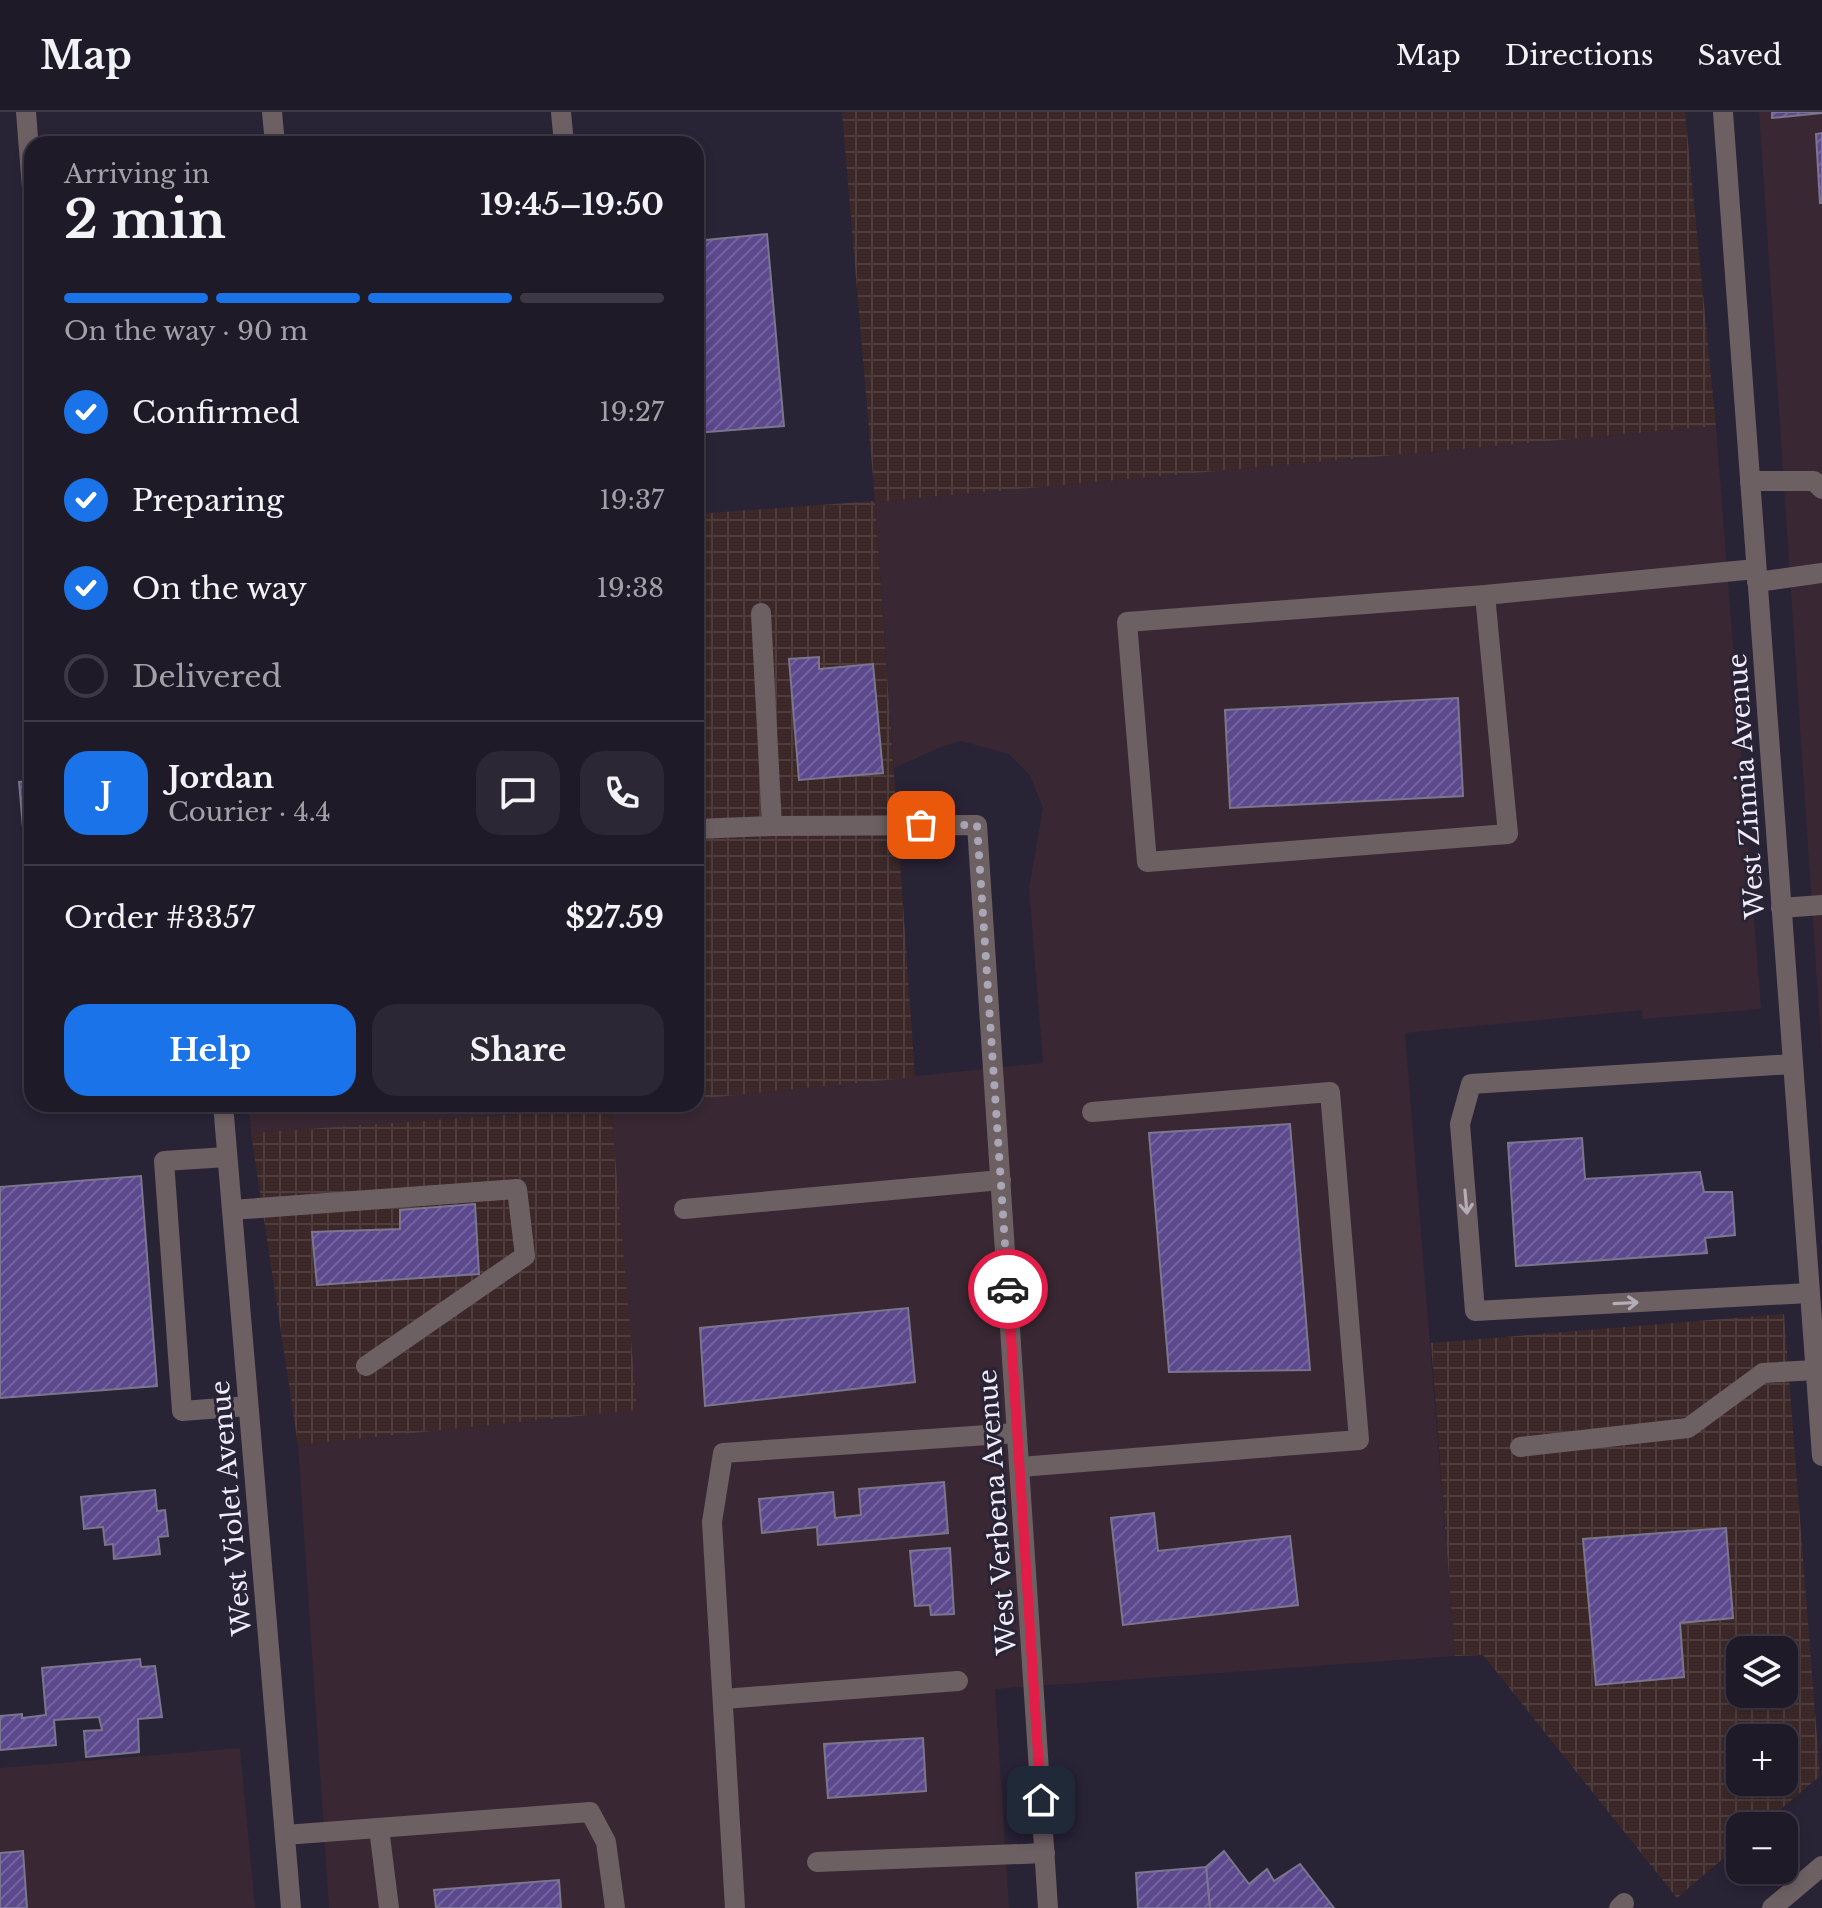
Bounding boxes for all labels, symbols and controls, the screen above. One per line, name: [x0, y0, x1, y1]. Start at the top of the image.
text: Map: [40, 32, 132, 79]
text: Map: [1396, 38, 1461, 73]
text: Directions: [1505, 38, 1654, 73]
text: Saved: [1698, 38, 1782, 73]
text: Arriving in: [64, 158, 210, 190]
text: 19:45–19:50: [480, 186, 664, 223]
text: 2 min: [64, 188, 226, 252]
text: On the way · 90 m: [64, 315, 308, 347]
icon: check: [64, 390, 108, 434]
text: Confirmed: [132, 394, 300, 431]
text: 19:27: [599, 396, 664, 428]
icon: check: [64, 478, 108, 522]
text: Preparing: [132, 482, 284, 519]
text: 19:37: [599, 484, 664, 516]
icon: check: [64, 566, 108, 610]
text: On the way: [132, 570, 307, 607]
text: 19:38: [597, 572, 664, 604]
street label: West Zinnia Avenue: [1721, 652, 1771, 921]
text: Delivered: [132, 658, 282, 695]
button: chat: [476, 751, 560, 835]
button: phone: [580, 751, 664, 835]
text: Jordan: [168, 759, 274, 796]
text: J: [100, 775, 112, 812]
pin: [887, 791, 955, 859]
text: Courier · 4.4: [168, 796, 331, 828]
icon: bag: [899, 803, 943, 847]
text: Order #3357: [64, 899, 255, 936]
text: $27.59: [566, 899, 664, 936]
button: Help: [64, 1004, 356, 1096]
button: Share: [372, 1004, 664, 1096]
one-way arrow: [1459, 1188, 1474, 1215]
courier: [968, 1249, 1048, 1329]
icon: car: [986, 1267, 1030, 1311]
one-way arrow: [1612, 1295, 1639, 1310]
street label: West Verbena Avenue: [971, 1368, 1023, 1657]
street label: West Violet Avenue: [204, 1379, 258, 1638]
map controls: [1726, 1636, 1798, 1884]
button: layers: [1726, 1636, 1798, 1708]
button: +: [1726, 1724, 1798, 1796]
pin: [1007, 1766, 1075, 1834]
icon: home: [1019, 1778, 1063, 1822]
button: −: [1726, 1812, 1798, 1884]

